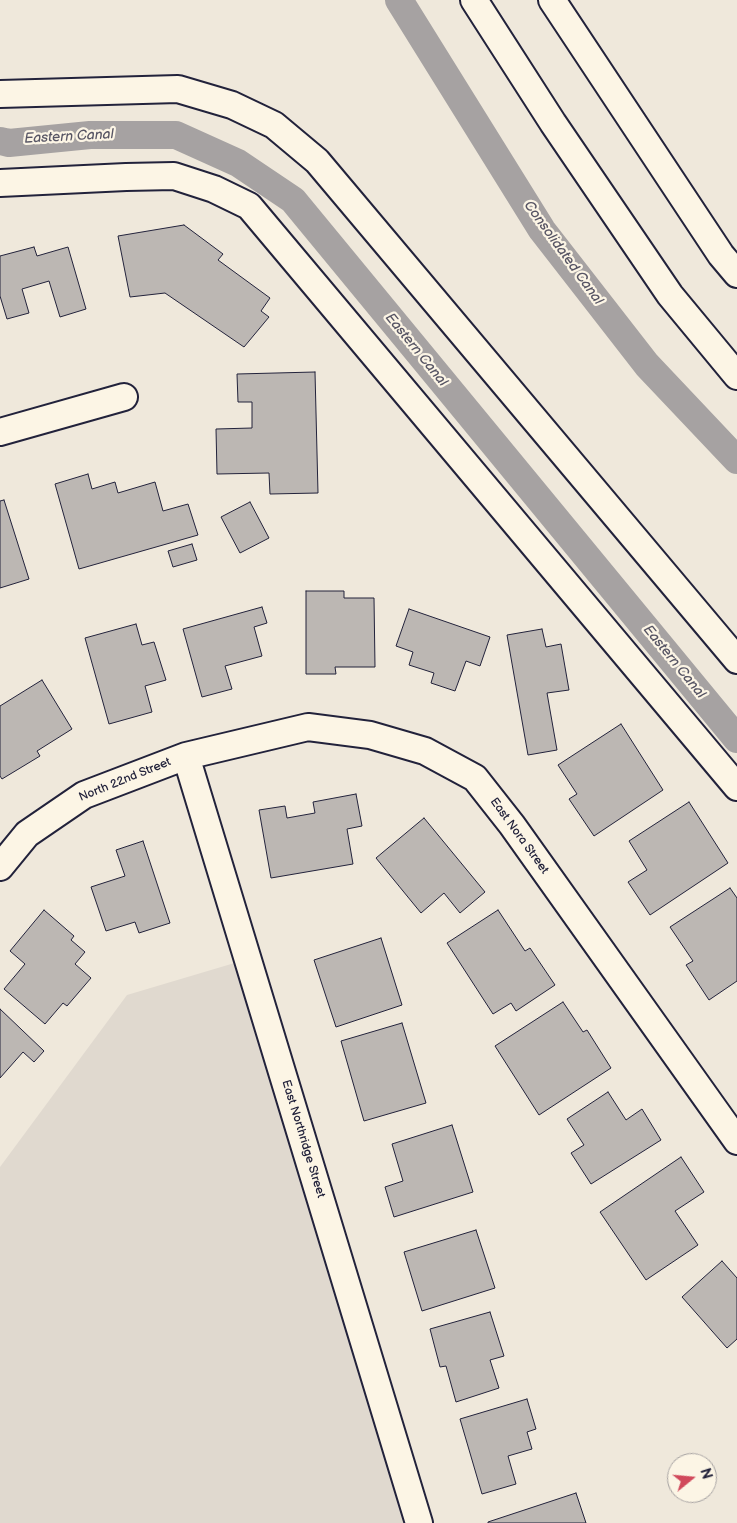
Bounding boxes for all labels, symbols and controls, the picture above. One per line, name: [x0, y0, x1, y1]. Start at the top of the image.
water label: Eastern Canal: [24, 126, 114, 148]
water label: Consolidated Canal: [520, 198, 606, 308]
water label: Eastern Canal: [381, 310, 451, 390]
water label: Eastern Canal: [639, 622, 709, 702]
street label: North 22nd Street: [77, 755, 173, 805]
street label: East Nora Street: [487, 795, 551, 877]
street label: East Northridge Street: [278, 1078, 328, 1200]
north arrow: [667, 1453, 717, 1503]
text: N: [696, 1466, 716, 1481]

